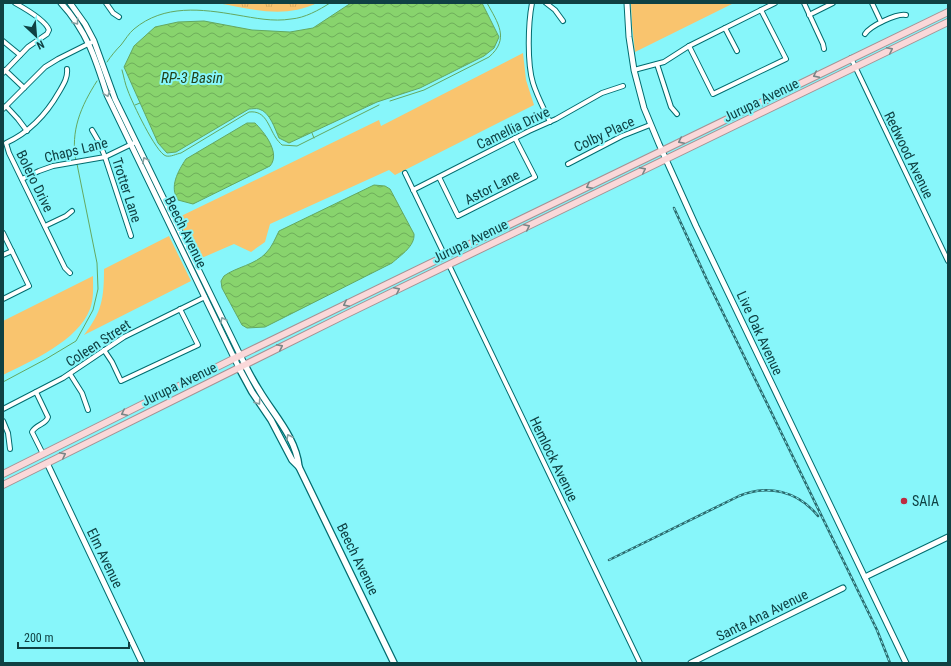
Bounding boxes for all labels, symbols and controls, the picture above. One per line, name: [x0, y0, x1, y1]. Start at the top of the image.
north arrow: [16, 16, 56, 56]
one-way arrow: [71, 18, 78, 25]
text: N: [34, 37, 46, 52]
one-way arrow: [886, 47, 894, 55]
water label: RP-3 Basin: [161, 69, 223, 87]
one-way arrow: [813, 70, 820, 78]
street label: Jurupa Avenue: [721, 75, 802, 125]
one-way arrow: [102, 91, 110, 98]
street label: Camellia Drive: [474, 103, 553, 153]
street label: Redwood Avenue: [881, 109, 937, 201]
street label: Colby Place: [571, 113, 637, 155]
street label: Chaps Lane: [43, 134, 110, 166]
one-way arrow: [678, 136, 686, 144]
street label: Bolero Drive: [13, 147, 57, 215]
street label: Trotter Lane: [109, 156, 145, 225]
one-way arrow: [142, 157, 150, 165]
street label: Astor Lane: [462, 166, 523, 208]
one-way arrow: [639, 167, 647, 175]
one-way arrow: [586, 181, 593, 189]
street label: Beech Avenue: [162, 194, 210, 271]
street label: Jurupa Avenue: [430, 216, 511, 266]
one-way arrow: [522, 224, 530, 232]
one-way arrow: [393, 287, 400, 295]
street label: Live Oak Avenue: [734, 289, 787, 378]
one-way arrow: [343, 299, 350, 307]
street label: Coleen Street: [63, 316, 133, 370]
one-way arrow: [221, 317, 228, 325]
one-way arrow: [276, 344, 283, 352]
street label: Jurupa Avenue: [139, 359, 220, 409]
one-way arrow: [253, 397, 260, 404]
one-way arrow: [121, 408, 129, 416]
street label: Hemlock Avenue: [527, 414, 582, 504]
one-way arrow: [286, 434, 293, 441]
one-way arrow: [59, 452, 66, 460]
place label: SAIA: [912, 493, 939, 509]
marker: SAIA: [899, 496, 909, 506]
street label: Beech Avenue: [334, 521, 382, 598]
street label: Elm Avenue: [84, 526, 126, 591]
street label: Santa Ana Avenue: [714, 586, 811, 644]
scale bar: [18, 624, 129, 650]
text: 200 m: [24, 631, 54, 645]

